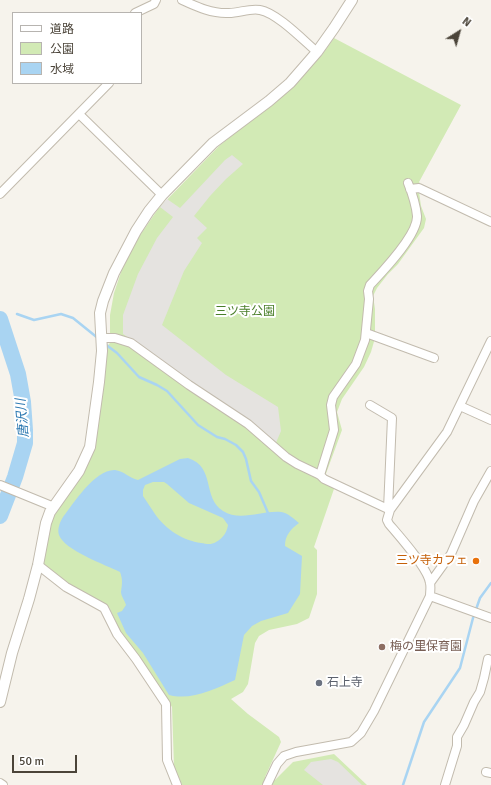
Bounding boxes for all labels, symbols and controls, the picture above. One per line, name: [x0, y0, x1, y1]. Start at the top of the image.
legend: [12, 12, 142, 84]
north arrow: [439, 12, 479, 52]
text: N: [460, 15, 473, 30]
text: 道路: [50, 22, 74, 37]
text: 公園: [50, 42, 74, 57]
text: 水域: [50, 62, 74, 77]
park label: 三ツ寺公園: [215, 305, 275, 319]
water label: 唐沢川: [14, 398, 32, 438]
place label: 三ツ寺カフェ: [396, 554, 468, 568]
marker: 三ツ寺カフェ: [471, 556, 481, 566]
place label: 梅の里保育園: [390, 640, 462, 654]
marker: 梅の里保育園: [377, 642, 387, 652]
place label: 石上寺: [327, 676, 363, 690]
marker: 石上寺: [314, 678, 324, 688]
scale bar: [14, 747, 79, 773]
text: 50 m: [19, 754, 44, 769]

